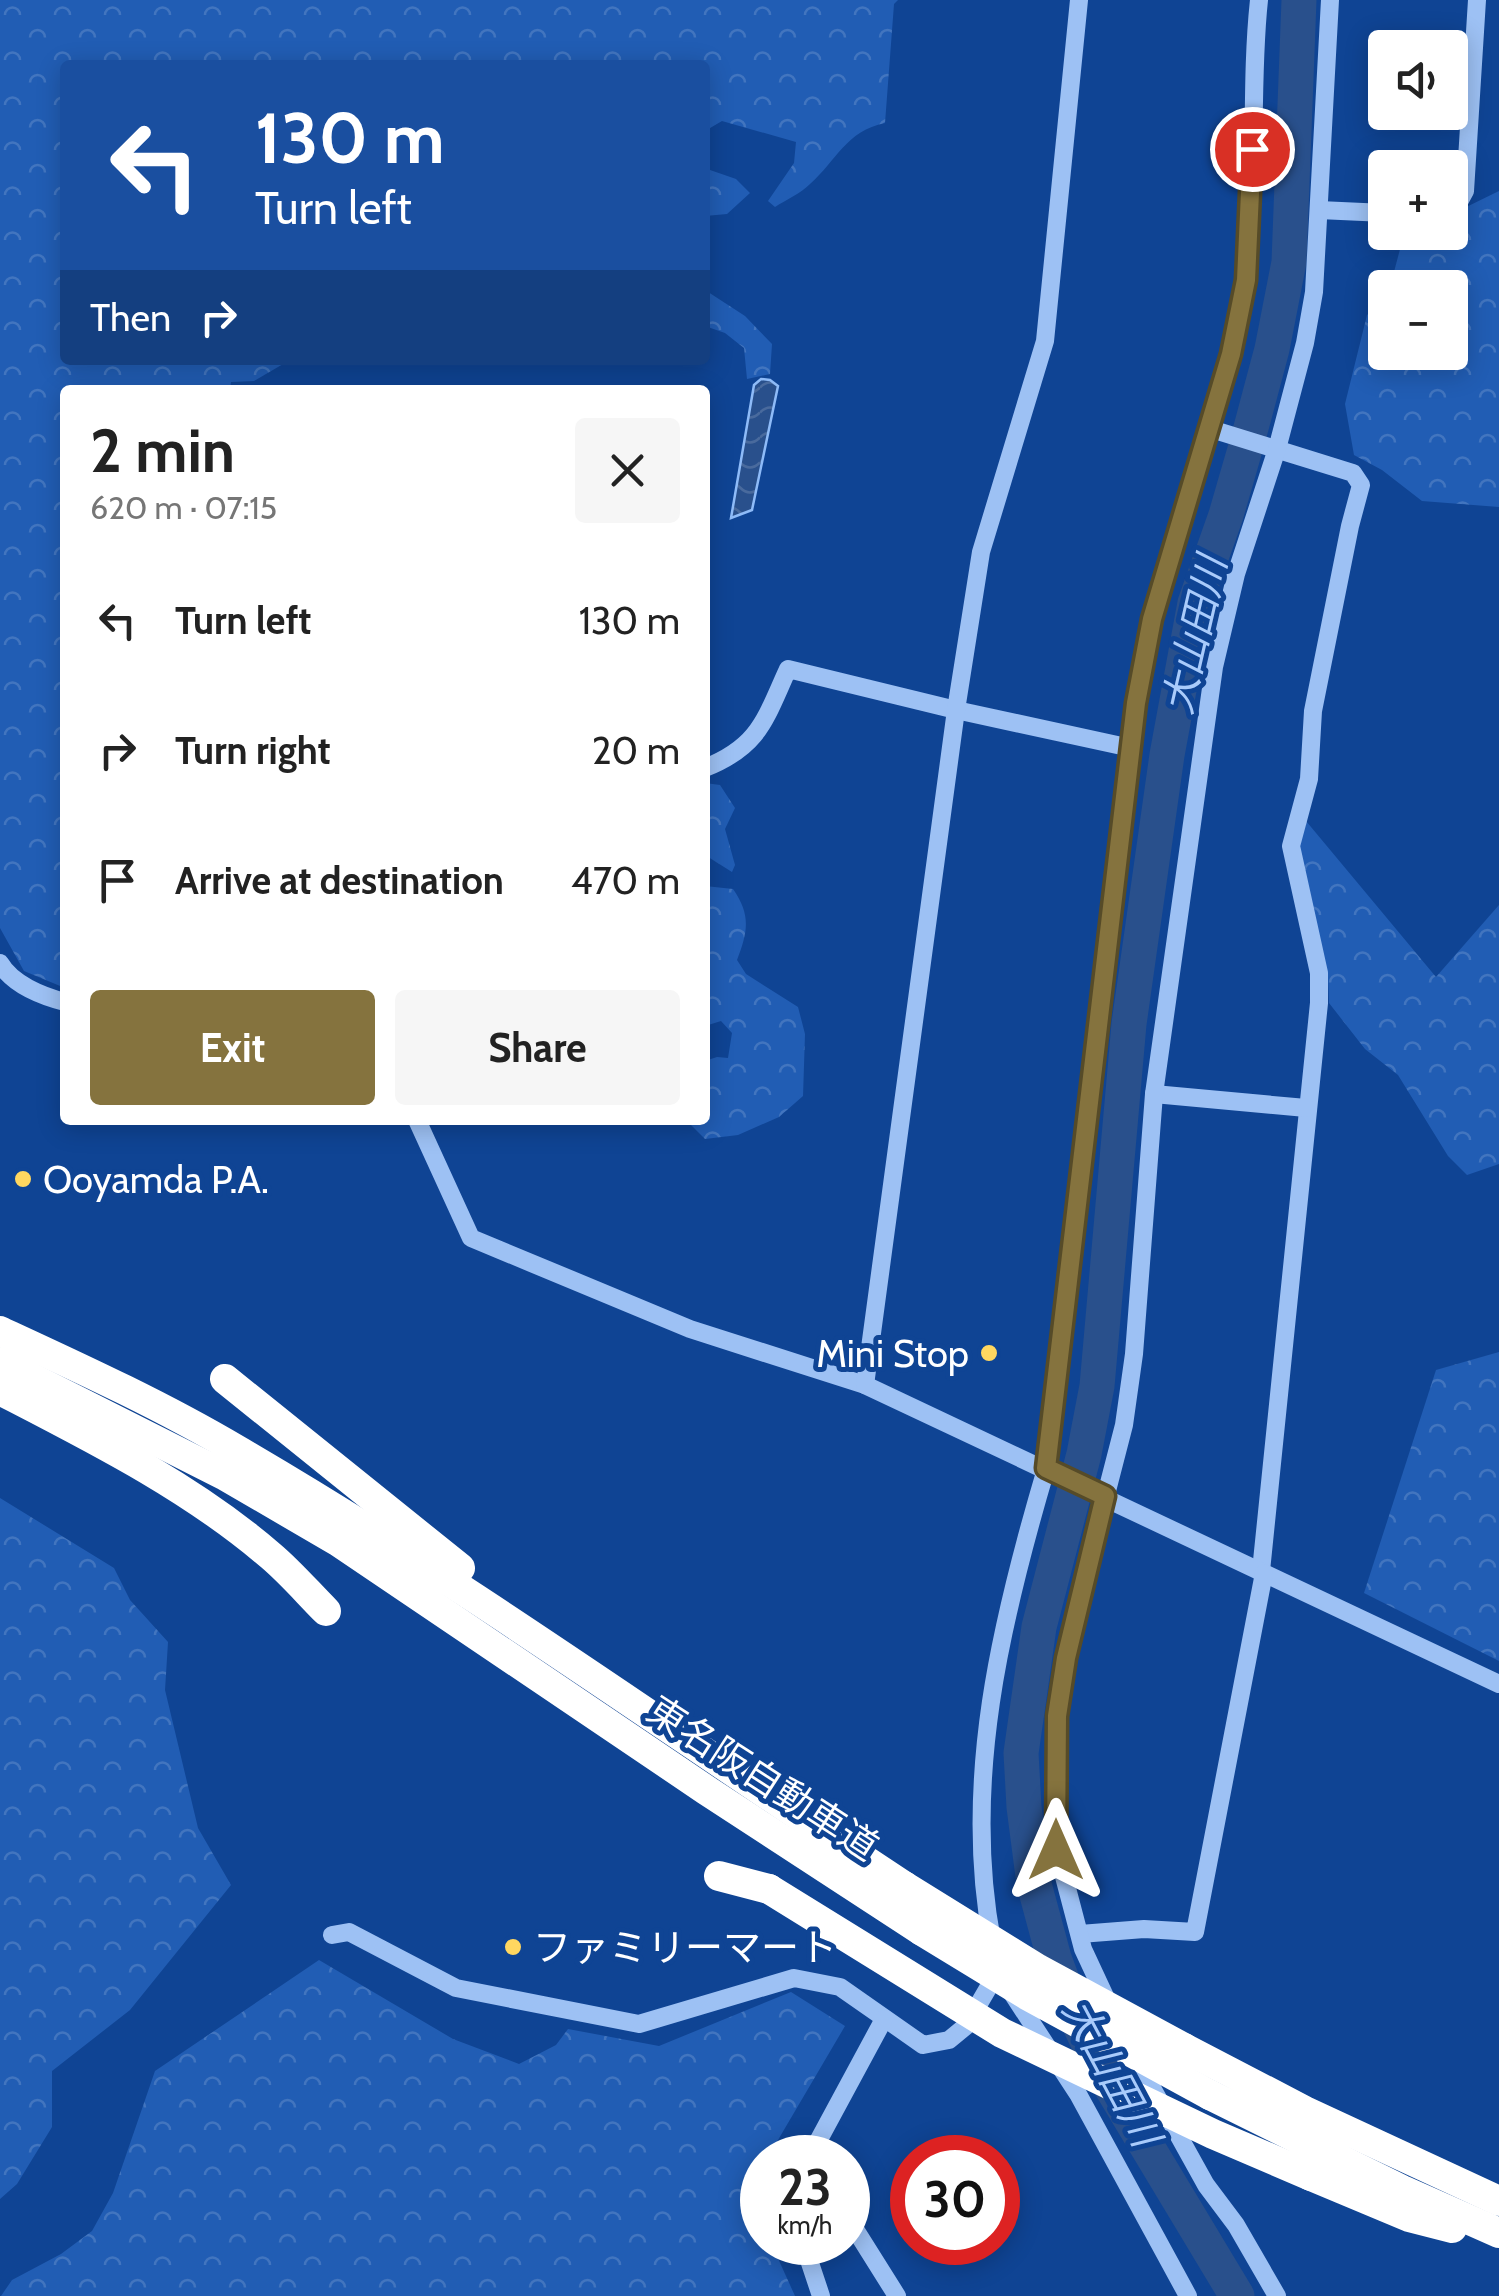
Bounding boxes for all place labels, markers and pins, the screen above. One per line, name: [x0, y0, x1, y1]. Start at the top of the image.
pin: [1210, 107, 1295, 192]
place label: Ooyamda P.A.: [43, 1156, 269, 1203]
marker: Ooyamda P.A.: [12, 1168, 34, 1190]
place label: Mini Stop: [816, 1330, 969, 1377]
marker: Mini Stop: [978, 1342, 1000, 1364]
place label: ファミリーマート: [533, 1924, 837, 1971]
marker: ファミリーマート: [502, 1936, 524, 1958]

